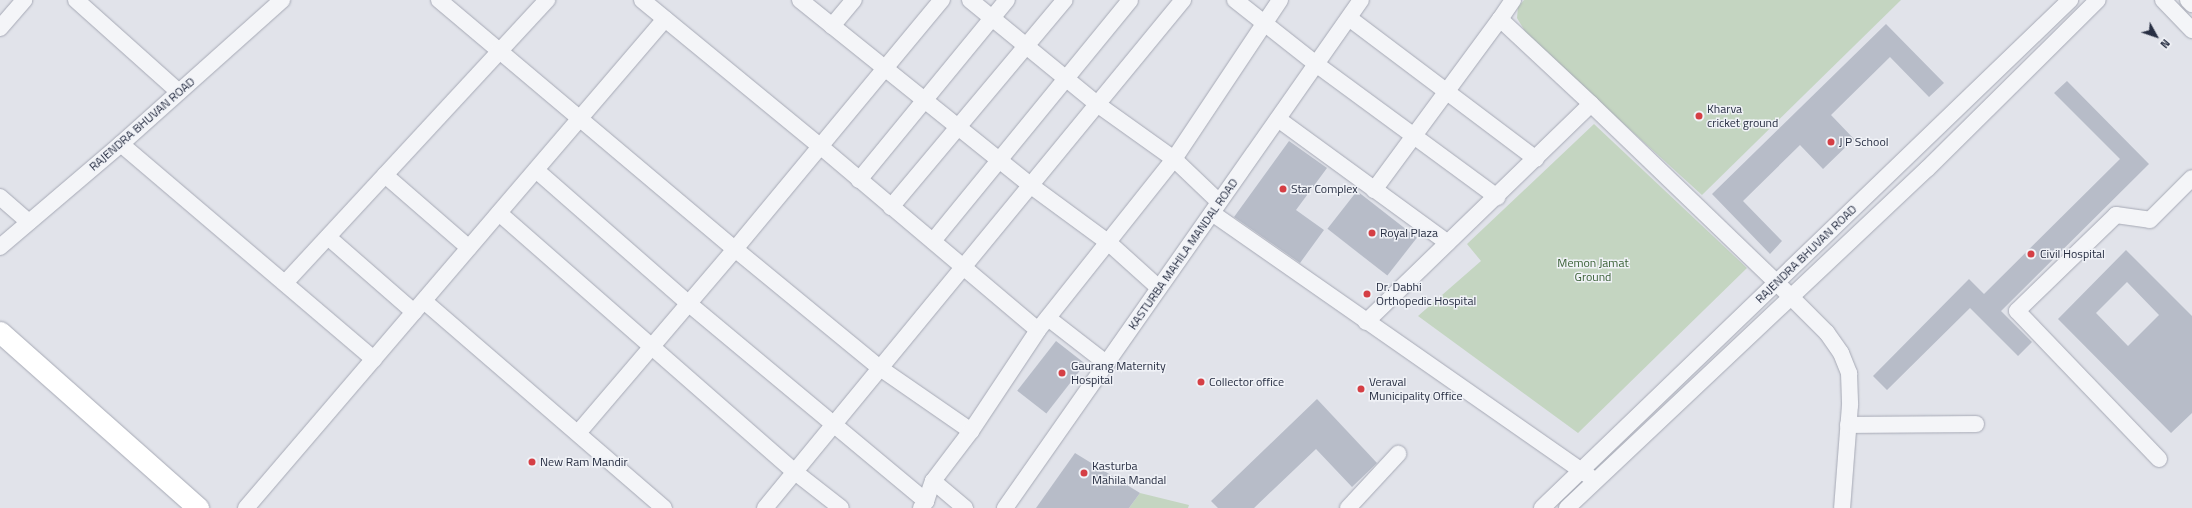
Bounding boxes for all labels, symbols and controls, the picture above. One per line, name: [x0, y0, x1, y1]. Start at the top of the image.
north arrow: [2136, 16, 2176, 56]
text: N: [2157, 36, 2174, 52]
street label: RAJENDRA BHUVAN ROAD: [86, 74, 198, 174]
place label: Kharva cricket ground: [1707, 102, 1778, 130]
marker: Kharva cricket ground: [1694, 111, 1704, 121]
place label: J P School: [1839, 135, 1888, 149]
marker: J P School: [1826, 137, 1836, 147]
street label: KASTURBA MAHILA MANDAL ROAD: [1125, 176, 1241, 332]
place label: Star Complex: [1291, 182, 1358, 196]
marker: Star Complex: [1278, 184, 1288, 194]
street label: RAJENDRA BHUVAN ROAD: [1752, 202, 1860, 306]
place label: Royal Plaza: [1380, 226, 1438, 240]
marker: Royal Plaza: [1367, 228, 1377, 238]
place label: Civil Hospital: [2040, 247, 2105, 261]
marker: Civil Hospital: [2025, 248, 2037, 260]
park label: Memon Jamat Ground: [1557, 256, 1629, 284]
place label: Dr. Dabhi Orthopedic Hospital: [1376, 280, 1476, 308]
marker: Dr. Dabhi Orthopedic Hospital: [1361, 288, 1373, 300]
place label: Gaurang Maternity Hospital: [1071, 359, 1166, 387]
marker: Gaurang Maternity Hospital: [1056, 367, 1068, 379]
place label: Collector office: [1209, 375, 1284, 389]
place label: Veraval Municipality Office: [1369, 375, 1462, 403]
marker: Collector office: [1196, 377, 1206, 387]
marker: Veraval Municipality Office: [1356, 384, 1366, 394]
place label: New Ram Mandir: [540, 455, 628, 469]
marker: New Ram Mandir: [527, 457, 537, 467]
place label: Kasturba Mahila Mandal: [1092, 459, 1166, 487]
marker: Kasturba Mahila Mandal: [1079, 468, 1089, 478]

